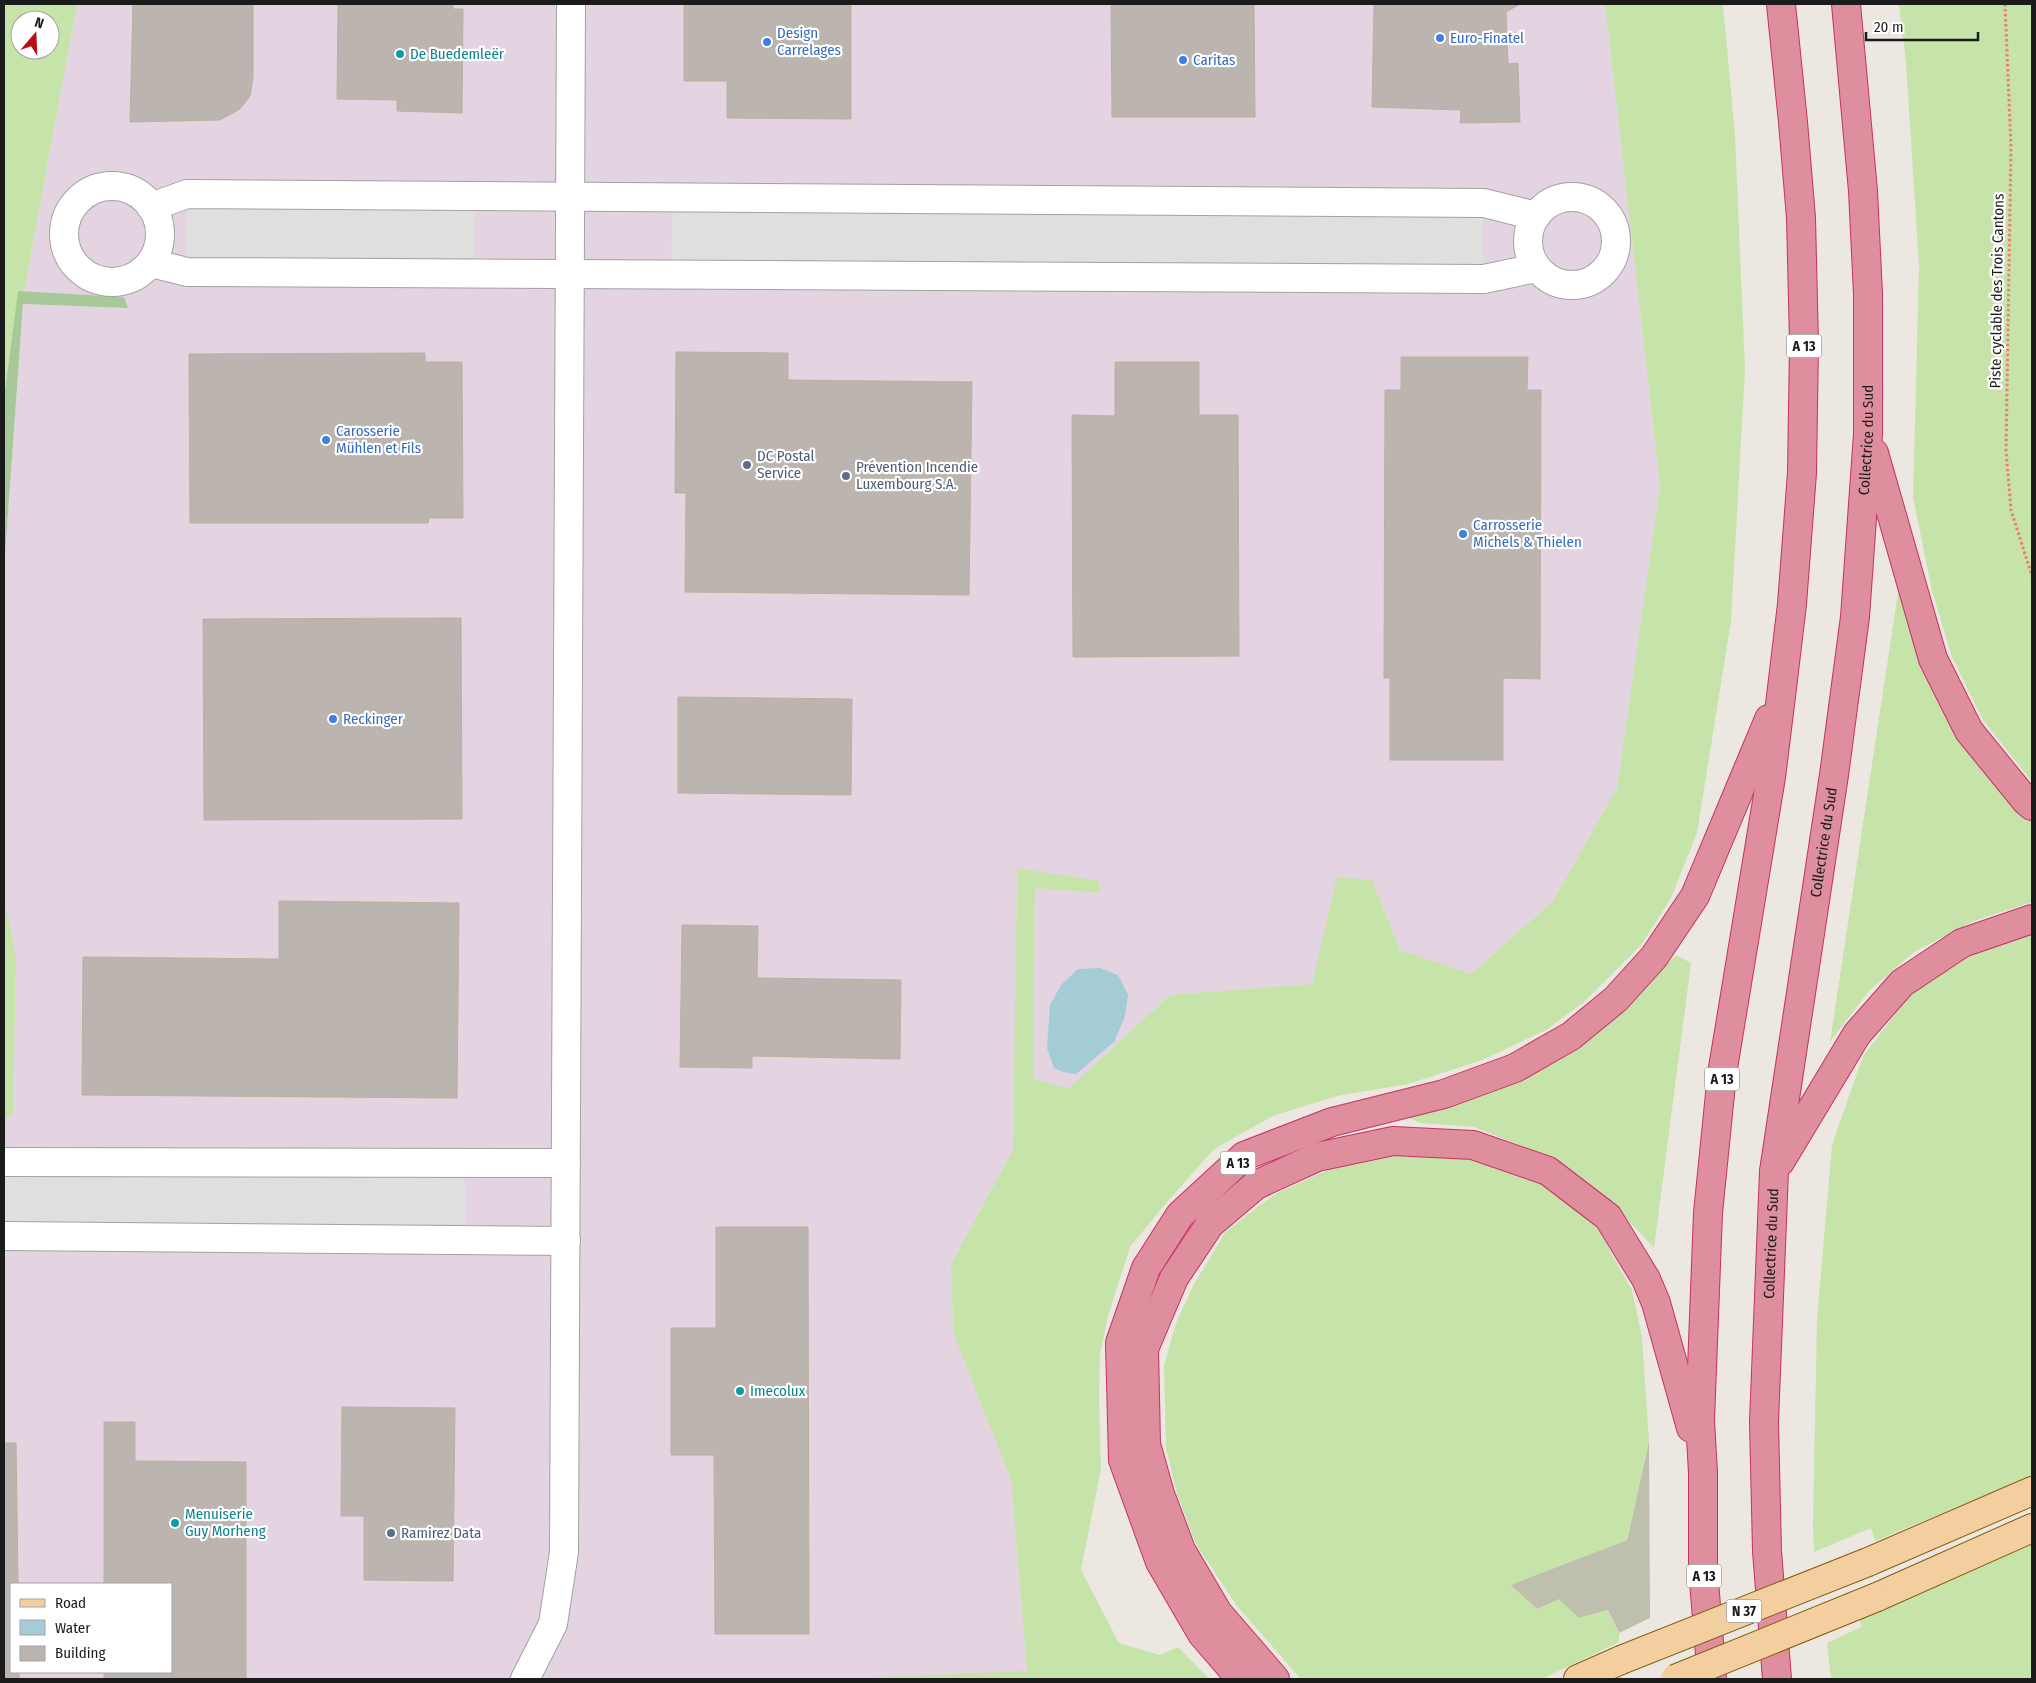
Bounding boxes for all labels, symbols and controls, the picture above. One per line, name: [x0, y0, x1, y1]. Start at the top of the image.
north arrow: [10, 10, 60, 60]
scale bar: [1866, 10, 1978, 42]
text: N: [32, 14, 46, 33]
text: 20 m: [1874, 18, 1904, 36]
place label: Design Carrelages: [777, 24, 841, 59]
place label: Euro-Finatel: [1450, 29, 1524, 47]
marker: Euro-Finatel: [1434, 32, 1446, 44]
marker: Design Carrelages: [761, 36, 773, 48]
place label: De Buedemleër: [410, 45, 505, 63]
marker: De Buedemleër: [394, 48, 406, 60]
place label: Caritas: [1193, 51, 1235, 69]
marker: Caritas: [1177, 54, 1189, 66]
street label: Piste cyclable des Trois Cantons: [1986, 193, 2008, 389]
road number: A 13: [1786, 334, 1822, 358]
street label: Collectrice du Sud: [1855, 385, 1877, 496]
place label: Carosserie Mühlen et Fils: [336, 422, 421, 457]
marker: Carosserie Mühlen et Fils: [320, 434, 332, 446]
place label: DC Postal Service: [757, 447, 815, 482]
place label: Prévention Incendie Luxembourg S.A.: [856, 458, 978, 493]
marker: DC Postal Service: [741, 459, 753, 471]
marker: Prévention Incendie Luxembourg S.A.: [840, 470, 852, 482]
place label: Carrosserie Michels & Thielen: [1473, 516, 1582, 551]
marker: Carrosserie Michels & Thielen: [1457, 528, 1469, 540]
place label: Reckinger: [343, 710, 404, 728]
marker: Reckinger: [327, 713, 339, 725]
street label: Collectrice du Sud: [1807, 786, 1841, 898]
road number: A 13: [1704, 1068, 1740, 1090]
road number: A 13: [1220, 1152, 1256, 1174]
street label: Collectrice du Sud: [1760, 1188, 1782, 1299]
place label: Imecolux: [750, 1382, 806, 1400]
marker: Imecolux: [734, 1385, 746, 1397]
place label: Menuiserie Guy Morheng: [185, 1505, 266, 1540]
marker: Menuiserie Guy Morheng: [169, 1517, 181, 1529]
place label: Ramirez Data: [401, 1524, 481, 1542]
marker: Ramirez Data: [385, 1527, 397, 1539]
road number: A 13: [1686, 1564, 1722, 1588]
legend: [10, 1583, 172, 1673]
text: Road: [55, 1594, 86, 1612]
road number: N 37: [1726, 1600, 1762, 1622]
text: Water: [55, 1619, 91, 1637]
text: Building: [55, 1644, 106, 1662]

